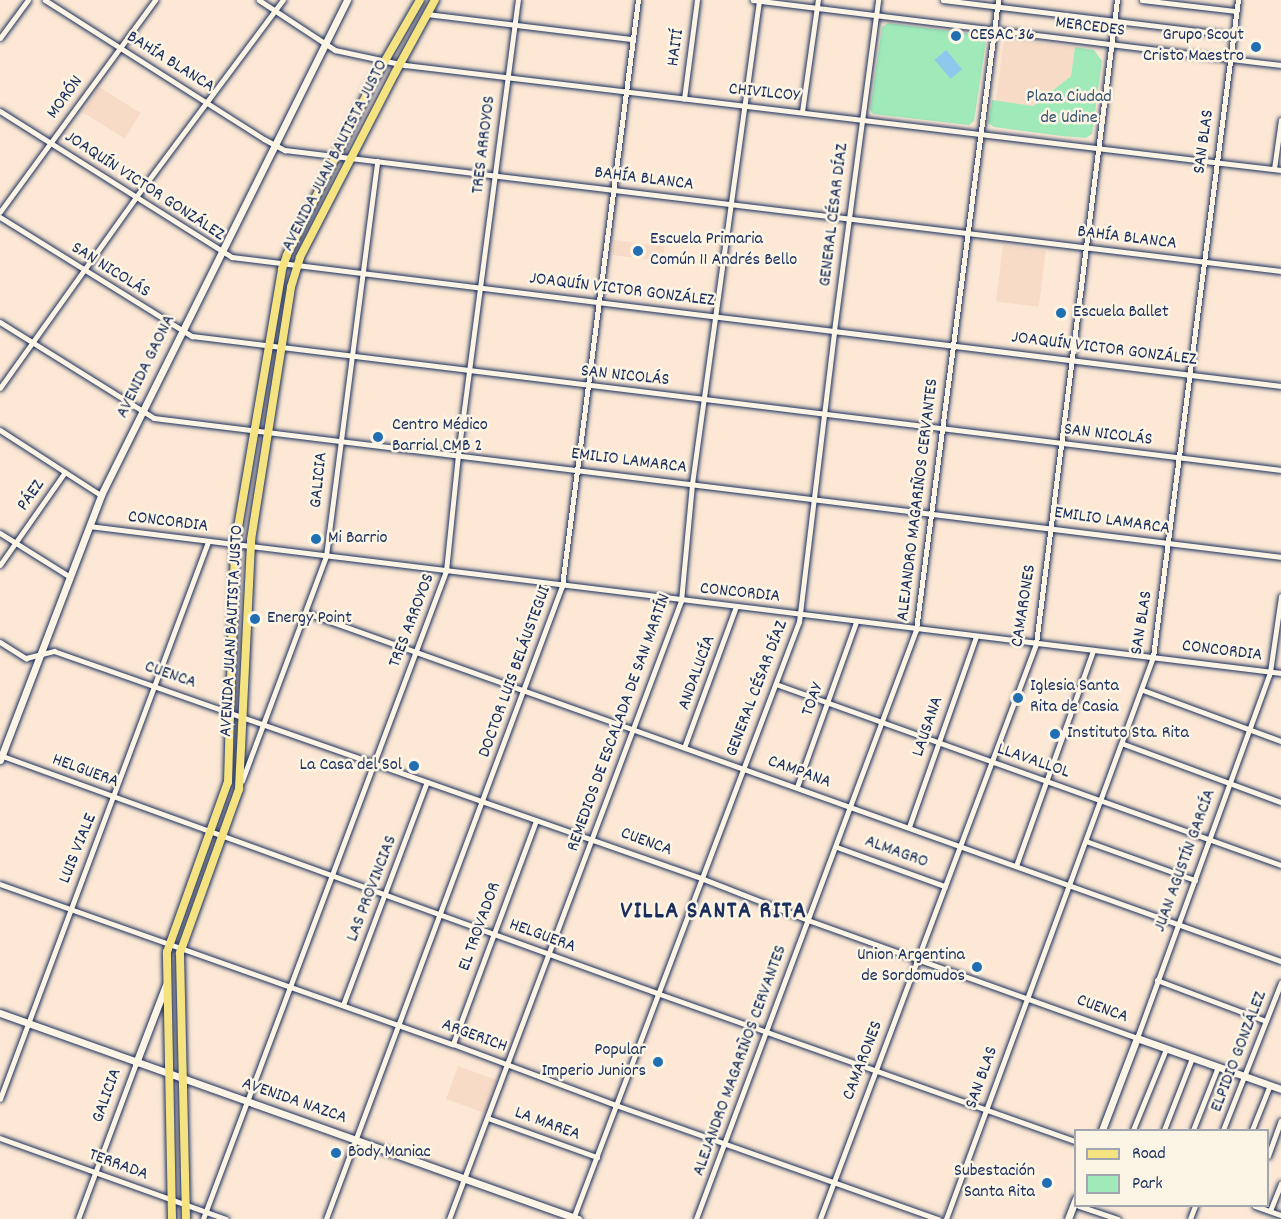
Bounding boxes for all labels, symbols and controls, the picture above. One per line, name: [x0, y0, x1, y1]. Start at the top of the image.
street label: MERCEDES: [1054, 13, 1126, 43]
place label: CESAC 36: [970, 25, 1035, 47]
place label: Grupo Scout Cristo Maestro: [1143, 26, 1244, 68]
street label: BAHÍA BLANCA: [122, 27, 218, 99]
marker: CESAC 36: [947, 27, 965, 45]
street label: HAITÍ: [664, 28, 690, 68]
marker: Grupo Scout Cristo Maestro: [1249, 40, 1263, 54]
street label: AVENIDA JUAN BAUTISTA JUSTO: [278, 57, 394, 255]
street label: MORÓN: [43, 72, 89, 124]
street label: CHIVILCOY: [728, 80, 800, 108]
park label: Plaza Ciudad de Udine: [1026, 88, 1112, 130]
street label: TRES ARROYOS: [468, 95, 502, 195]
street label: SAN BLAS: [1190, 109, 1220, 175]
street label: JOAQUÍN VICTOR GONZÁLEZ: [60, 127, 228, 247]
street label: GENERAL CÉSAR DÍAZ: [815, 142, 855, 288]
street label: BAHÍA BLANCA: [593, 163, 695, 197]
street label: BAHÍA BLANCA: [1076, 222, 1178, 256]
place label: Escuela Primaria Común 11 Andrés Bello: [650, 230, 797, 272]
street label: SAN NICOLÁS: [67, 238, 153, 304]
marker: Escuela Primaria Común 11 Andrés Bello: [631, 244, 645, 258]
street label: JOAQUÍN VICTOR GONZÁLEZ: [528, 269, 716, 313]
place label: Escuela Ballet: [1073, 302, 1169, 324]
marker: Escuela Ballet: [1054, 306, 1068, 320]
street label: AVENIDA GAONA: [113, 312, 181, 422]
street label: JOAQUÍN VICTOR GONZÁLEZ: [1010, 328, 1198, 372]
street label: SAN NICOLÁS: [580, 362, 670, 392]
street label: ALEJANDRO MAGARIÑOS CERVANTES: [893, 378, 945, 622]
place label: Centro Médico Barrial CMB 2: [392, 416, 488, 458]
street label: SAN NICOLÁS: [1062, 420, 1154, 452]
marker: Centro Médico Barrial CMB 2: [369, 428, 387, 446]
street label: EMILIO LAMARCA: [570, 444, 688, 480]
street label: GALICIA: [306, 451, 334, 509]
street label: PÁEZ: [14, 476, 50, 516]
street label: EMILIO LAMARCA: [1053, 503, 1171, 541]
street label: CONCORDIA: [127, 507, 209, 539]
street label: AVENIDA JUAN BAUTISTA JUSTO: [217, 525, 249, 737]
place label: Mi Barrio: [328, 528, 388, 550]
marker: Mi Barrio: [309, 532, 323, 546]
street label: CAMARONES: [1008, 563, 1042, 649]
street label: TRES ARROYOS: [385, 571, 441, 671]
street label: CONCORDIA: [699, 579, 781, 609]
street label: DOCTOR LUIS BELÁUSTEGUI: [475, 583, 557, 761]
street label: SAN BLAS: [1127, 589, 1159, 657]
street label: REMEDIOS DE ESCALADA DE SAN MARTÍN: [563, 591, 677, 855]
place label: Energy Point: [267, 608, 352, 630]
marker: Energy Point: [248, 612, 262, 626]
street label: GENERAL CÉSAR DÍAZ: [722, 618, 794, 760]
street label: ANDALUCÍA: [675, 633, 721, 713]
street label: CONCORDIA: [1181, 636, 1263, 668]
street label: CUENCA: [141, 657, 199, 695]
place label: Iglesia Santa Rita de Casia: [1030, 677, 1119, 720]
street label: TOAY: [798, 680, 830, 720]
marker: Iglesia Santa Rita de Casia: [1011, 691, 1025, 705]
street label: LAUSANA: [909, 694, 949, 760]
place label: Instituto Sta. Rita: [1067, 723, 1189, 745]
marker: Instituto Sta. Rita: [1048, 727, 1062, 741]
street label: LLAVALLOL: [994, 740, 1072, 784]
street label: HELGUERA: [49, 750, 121, 794]
street label: CAMPANA: [764, 752, 834, 794]
place label: La Casa del Sol: [300, 755, 402, 777]
marker: La Casa del Sol: [407, 759, 421, 773]
street label: JUAN AGUSTÍN GARCÍA: [1150, 787, 1222, 935]
street label: LUIS VIALE: [55, 811, 103, 887]
street label: CUENCA: [617, 824, 675, 862]
street label: ALMAGRO: [861, 832, 931, 874]
street label: LAS PROVINCIAS: [343, 833, 403, 945]
street label: EL TROVADOR: [455, 880, 507, 974]
district label: VILLA SANTA RITA: [621, 899, 807, 927]
street label: HELGUERA: [506, 915, 578, 959]
street label: ALEJANDRO MAGARIÑOS CERVANTES: [689, 943, 793, 1179]
place label: Union Argentina de Sordomudos: [857, 946, 965, 988]
marker: Union Argentina de Sordomudos: [970, 960, 984, 974]
street label: ELPIDIO GONZÁLEZ: [1207, 989, 1273, 1115]
street label: CUENCA: [1073, 991, 1131, 1029]
street label: ARGERICH: [438, 1015, 510, 1059]
street label: CAMARONES: [839, 1018, 889, 1104]
place label: Popular Imperio Juniors: [542, 1041, 646, 1084]
street label: SAN BLAS: [962, 1044, 1004, 1112]
marker: Popular Imperio Juniors: [651, 1055, 665, 1069]
street label: GALICIA: [88, 1066, 128, 1126]
street label: AVENIDA NAZCA: [239, 1074, 349, 1130]
street label: LA MAREA: [511, 1103, 583, 1147]
legend: [1074, 1129, 1269, 1207]
place label: Body Maniac: [348, 1142, 431, 1164]
text: Road: [1132, 1142, 1166, 1167]
street label: TERRADA: [85, 1145, 151, 1187]
marker: Body Maniac: [329, 1146, 343, 1160]
place label: Subestación Santa Rita: [954, 1162, 1035, 1204]
text: Park: [1132, 1172, 1163, 1197]
marker: Subestación Santa Rita: [1040, 1176, 1054, 1190]

